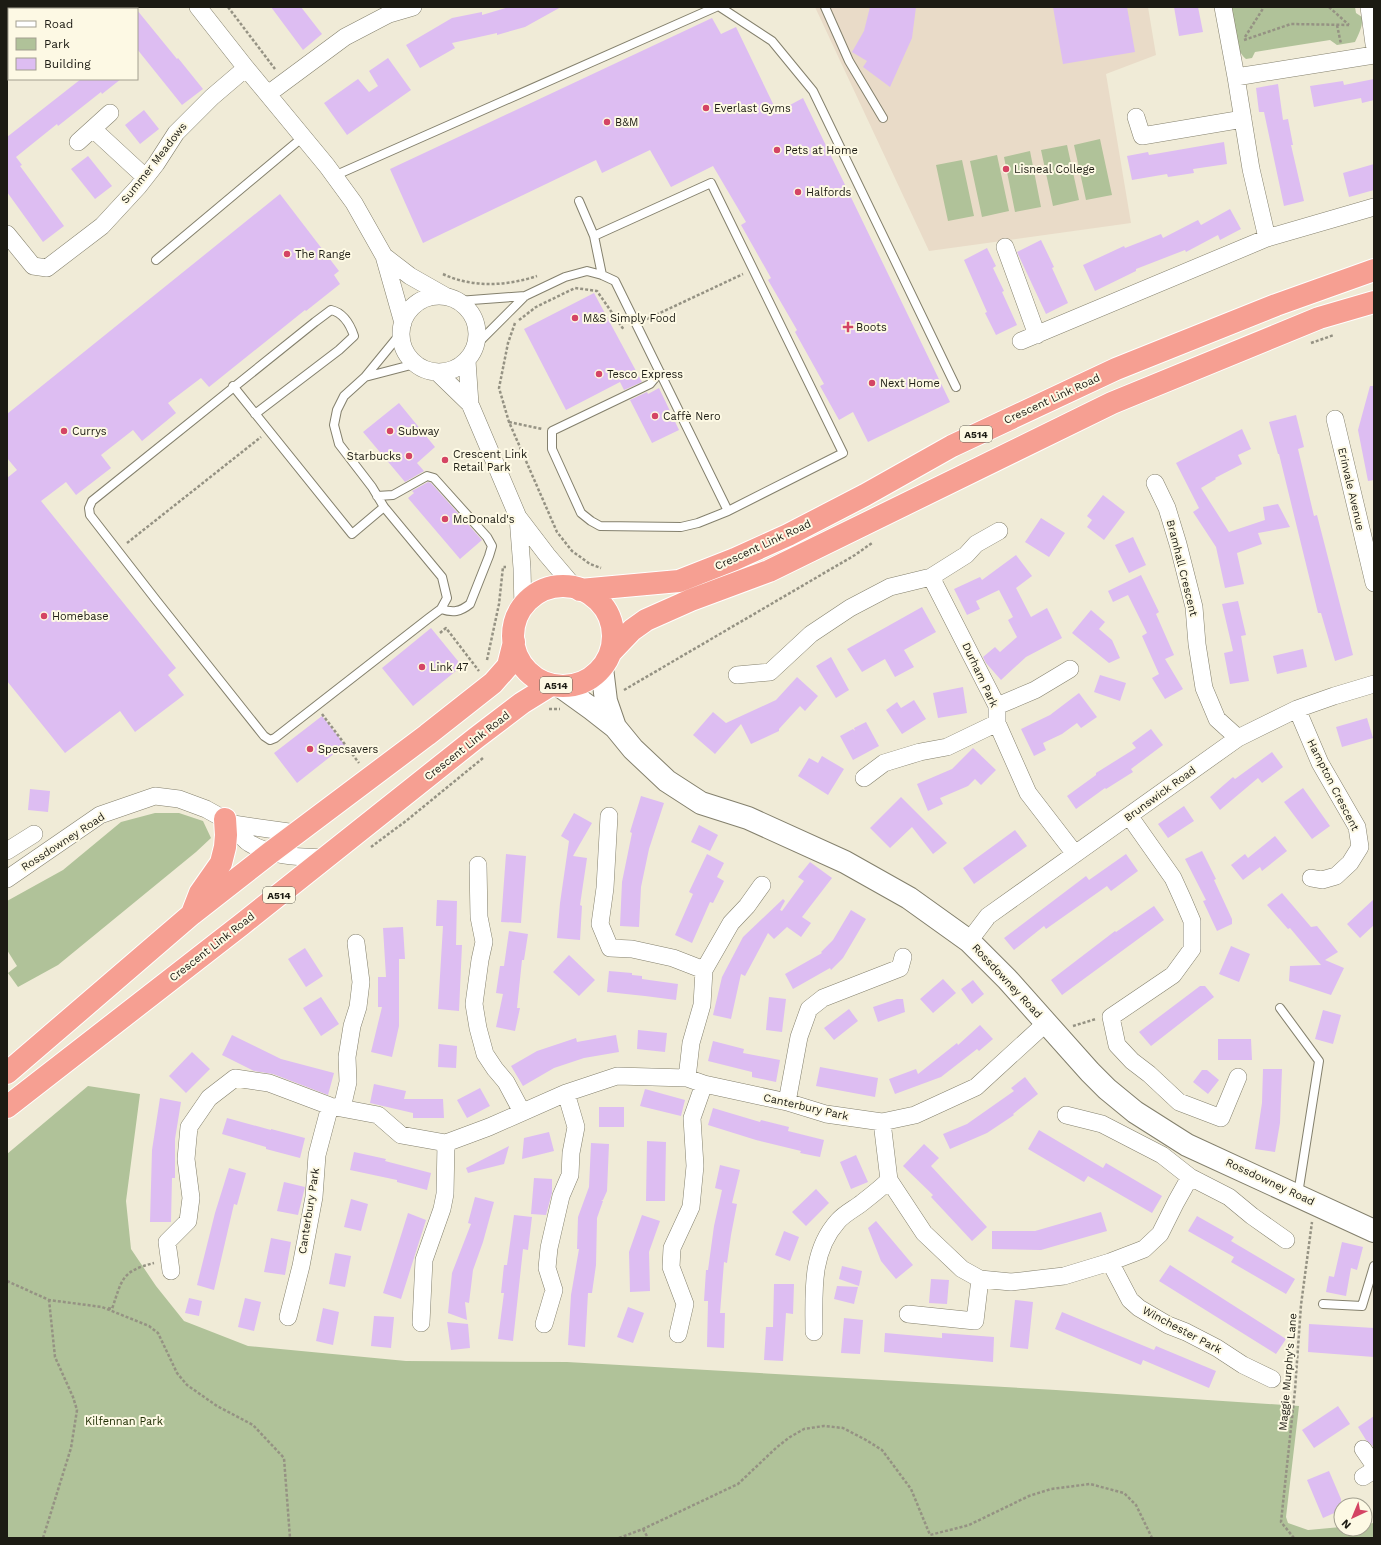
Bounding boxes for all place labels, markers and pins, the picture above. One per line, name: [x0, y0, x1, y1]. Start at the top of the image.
place label: Everlast Gyms: [714, 102, 791, 115]
marker: Everlast Gyms: [701, 103, 711, 113]
place label: B&M: [615, 116, 638, 129]
marker: B&M: [602, 117, 612, 127]
place label: Pets at Home: [785, 144, 858, 157]
marker: Pets at Home: [772, 145, 782, 155]
place label: Lisneal College: [1014, 163, 1095, 176]
marker: Lisneal College: [1001, 164, 1011, 174]
place label: Halfords: [806, 186, 852, 199]
marker: Halfords: [793, 187, 803, 197]
place label: The Range: [295, 248, 351, 261]
marker: The Range: [282, 249, 292, 259]
place label: M&S Simply Food: [583, 312, 676, 325]
marker: M&S Simply Food: [570, 313, 580, 323]
place label: Boots: [856, 321, 887, 334]
marker: Boots: [843, 322, 853, 332]
place label: Tesco Express: [607, 368, 683, 381]
marker: Tesco Express: [594, 369, 604, 379]
place label: Next Home: [880, 377, 940, 390]
marker: Next Home: [867, 378, 877, 388]
place label: Caffè Nero: [663, 410, 721, 423]
marker: Caffè Nero: [650, 411, 660, 421]
place label: Currys: [72, 425, 107, 438]
place label: Subway: [398, 425, 439, 438]
marker: Currys: [59, 426, 69, 436]
marker: Subway: [385, 426, 395, 436]
place label: Crescent Link Retail Park: [453, 448, 527, 474]
place label: Starbucks: [347, 450, 401, 463]
marker: Starbucks: [404, 451, 414, 461]
marker: Crescent Link Retail Park: [440, 455, 450, 465]
place label: McDonald's: [453, 513, 515, 526]
marker: McDonald's: [440, 514, 450, 524]
place label: Homebase: [52, 610, 109, 623]
marker: Homebase: [39, 611, 49, 621]
place label: Link 47: [430, 661, 468, 674]
marker: Link 47: [417, 662, 427, 672]
place label: Specsavers: [318, 743, 379, 756]
marker: Specsavers: [305, 744, 315, 754]

